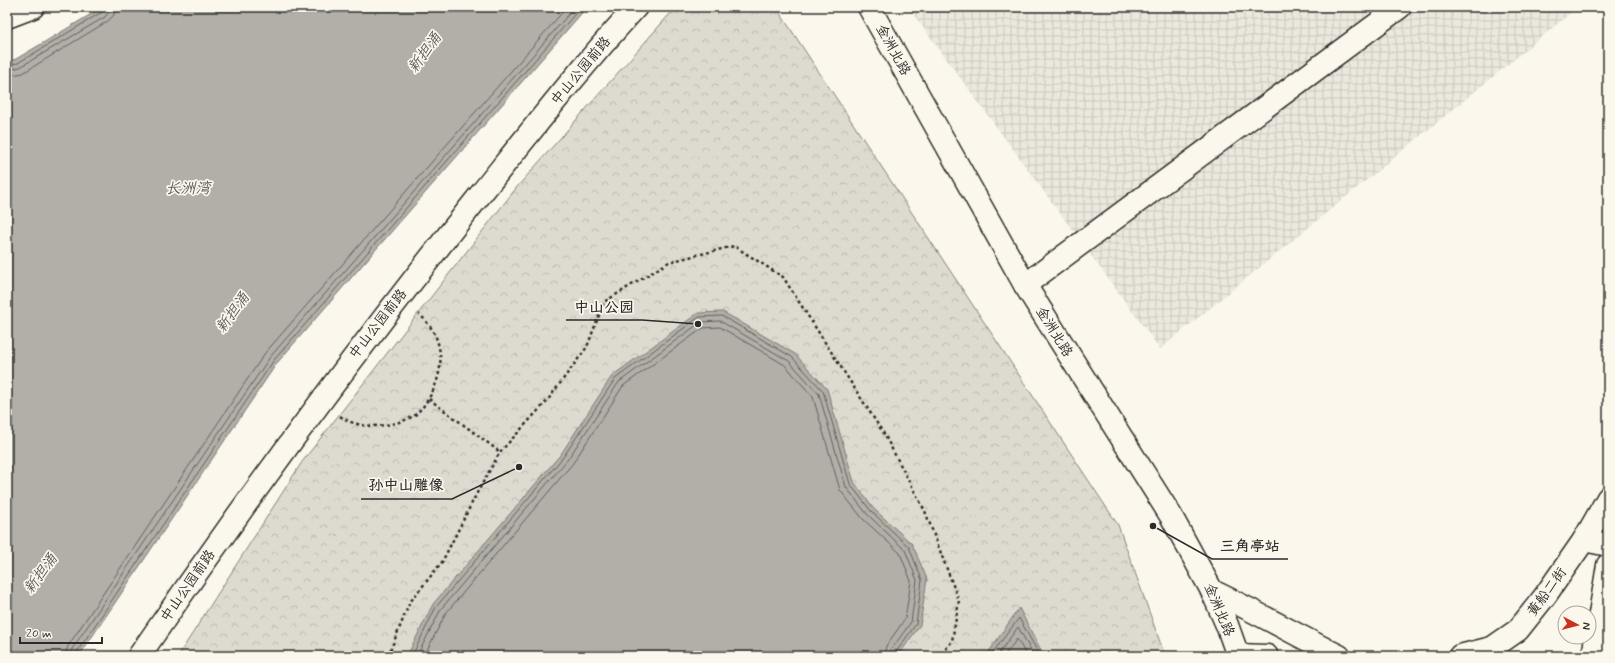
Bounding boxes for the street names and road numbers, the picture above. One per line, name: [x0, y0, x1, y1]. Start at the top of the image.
street label: 金洲北路: [872, 21, 914, 79]
street label: 中山公园前路: [547, 33, 615, 109]
street label: 中山公园前路: [345, 285, 411, 363]
street label: 金洲北路: [1032, 303, 1076, 361]
street label: 中山公园前路: [157, 546, 219, 626]
street label: 黄船二街: [1523, 564, 1571, 620]
street label: 金洲北路: [1200, 581, 1238, 639]

